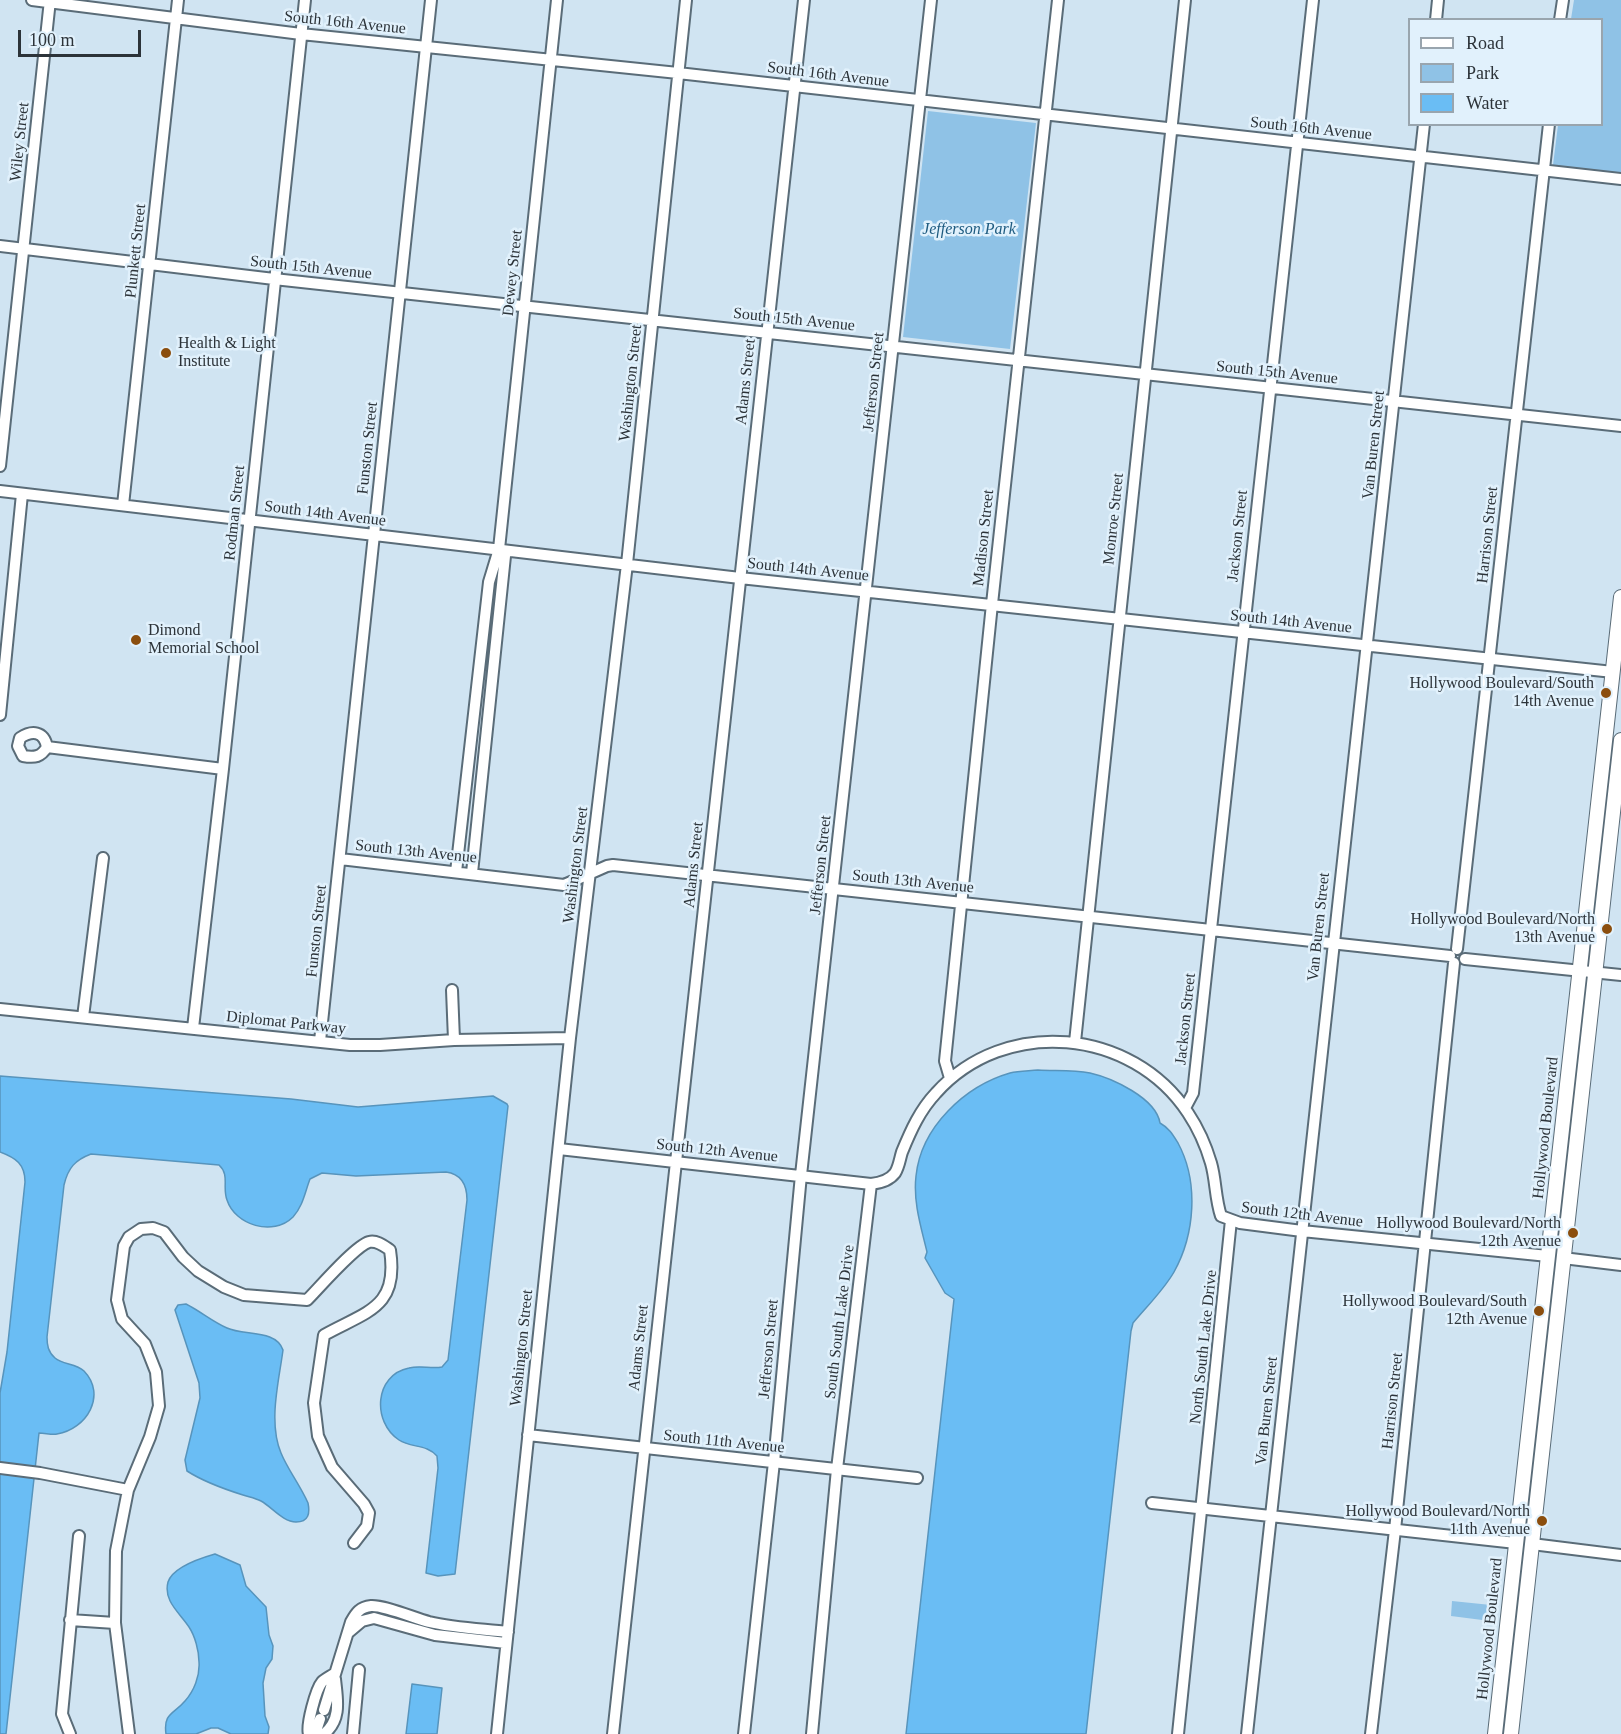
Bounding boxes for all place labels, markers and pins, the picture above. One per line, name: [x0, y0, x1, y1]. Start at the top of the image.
place label: Health & Light Institute: [178, 334, 276, 372]
marker: Health & Light Institute: [159, 346, 173, 360]
place label: Dimond Memorial School: [148, 621, 260, 659]
marker: Dimond Memorial School: [129, 633, 143, 647]
place label: Hollywood Boulevard/South 14th Avenue: [1410, 674, 1594, 712]
marker: Hollywood Boulevard/South 14th Avenue: [1599, 686, 1613, 700]
place label: Hollywood Boulevard/North 13th Avenue: [1411, 910, 1595, 948]
marker: Hollywood Boulevard/North 13th Avenue: [1600, 922, 1614, 936]
place label: Hollywood Boulevard/North 12th Avenue: [1377, 1214, 1561, 1252]
marker: Hollywood Boulevard/North 12th Avenue: [1566, 1226, 1580, 1240]
place label: Hollywood Boulevard/South 12th Avenue: [1343, 1292, 1527, 1330]
marker: Hollywood Boulevard/South 12th Avenue: [1532, 1304, 1546, 1318]
place label: Hollywood Boulevard/North 11th Avenue: [1346, 1502, 1530, 1540]
marker: Hollywood Boulevard/North 11th Avenue: [1535, 1514, 1549, 1528]

